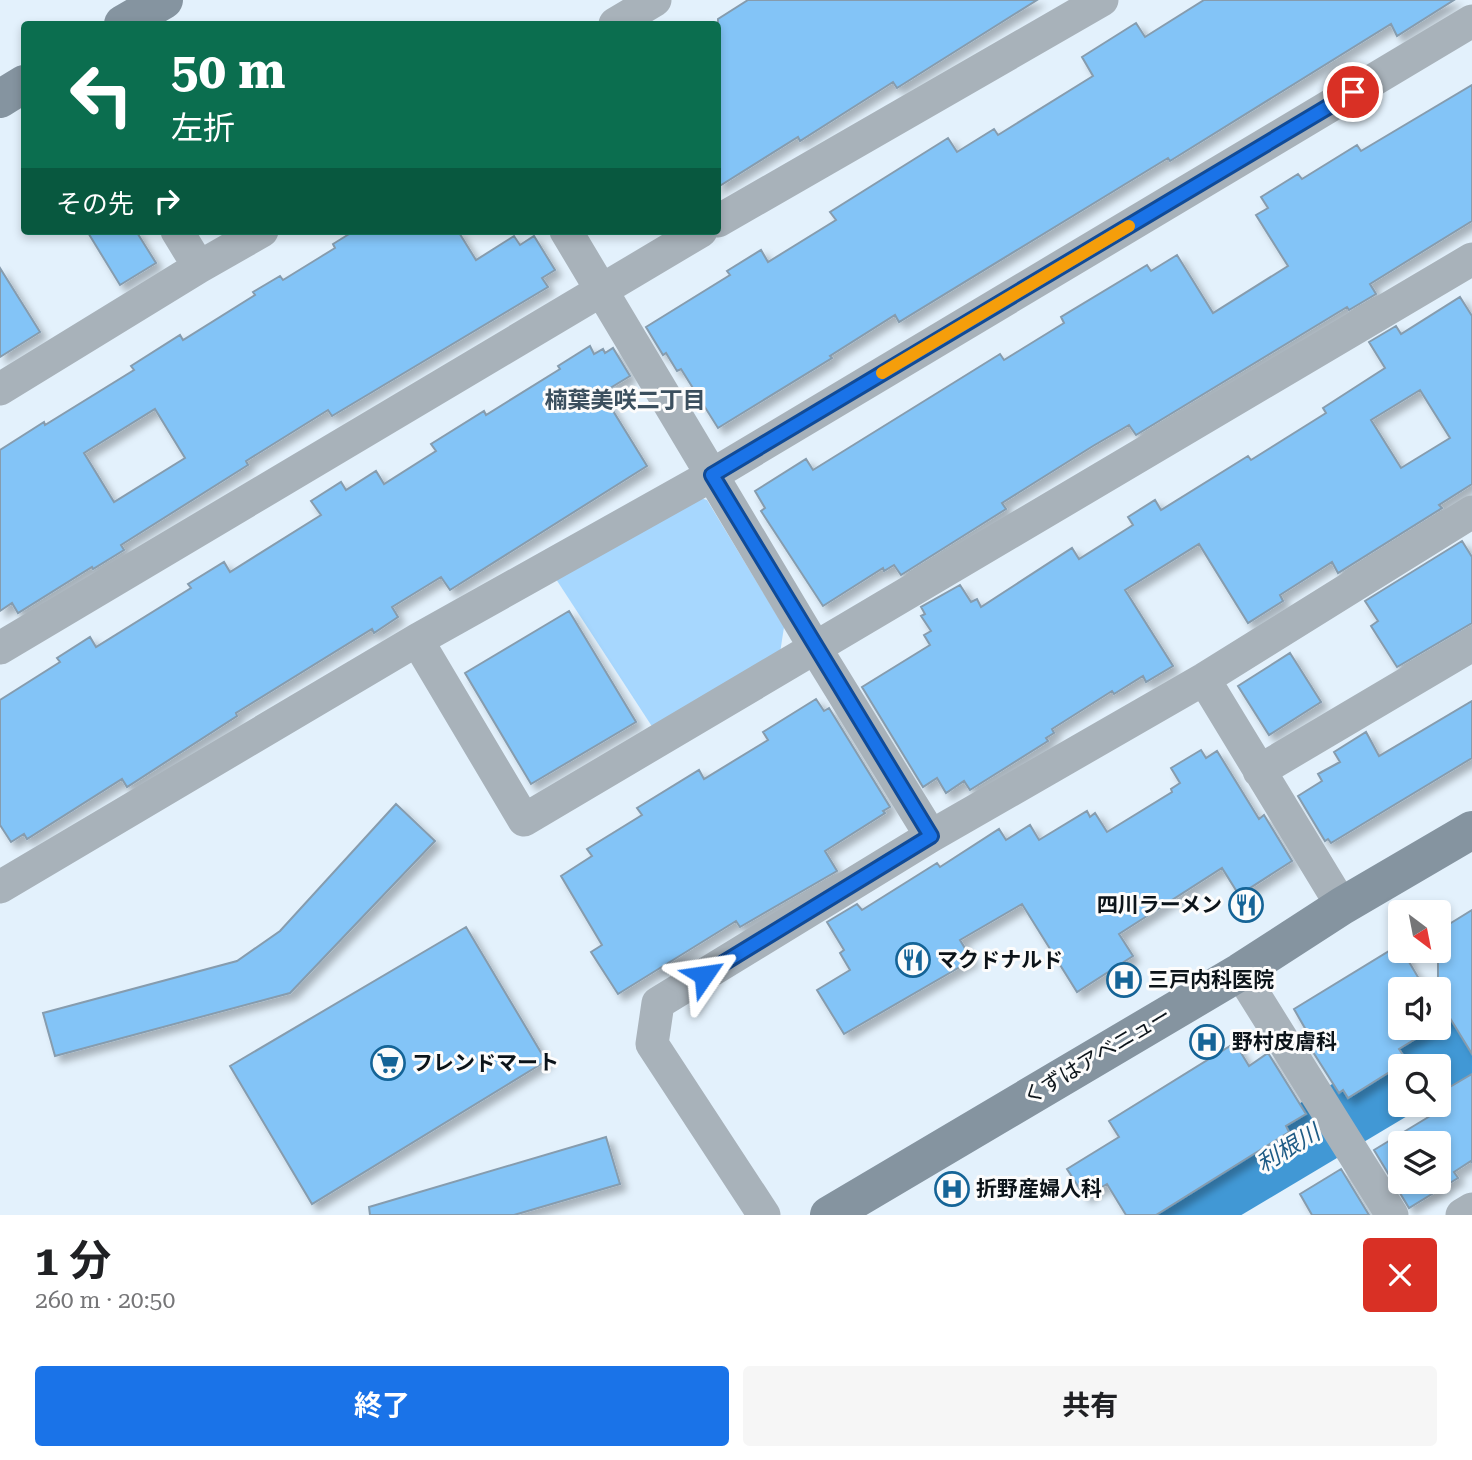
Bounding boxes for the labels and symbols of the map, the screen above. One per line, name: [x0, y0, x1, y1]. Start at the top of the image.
pin: [1323, 62, 1383, 122]
district label: 楠葉美咲二丁目: [545, 387, 706, 414]
restaurant icon: 四川ラーメン: [1227, 886, 1265, 924]
place label: 四川ラーメン: [1097, 893, 1222, 917]
north arrow: [1388, 900, 1451, 962]
position arrow: [667, 938, 741, 1012]
restaurant icon: マクドナルド: [894, 941, 932, 979]
place label: マクドナルド: [937, 948, 1063, 972]
hospital icon: 三戸内科医院: [1105, 961, 1143, 999]
place label: 三戸内科医院: [1148, 968, 1274, 992]
street label: くずはアベニュー: [1019, 1003, 1175, 1109]
hospital icon: 野村皮膚科: [1188, 1023, 1226, 1061]
place label: 野村皮膚科: [1232, 1030, 1337, 1054]
supermarket icon: フレンドマート: [369, 1044, 407, 1082]
place label: フレンドマート: [412, 1051, 559, 1075]
water label: 利根川: [1252, 1118, 1327, 1178]
hospital icon: 折野産婦人科: [933, 1170, 971, 1208]
place label: 折野産婦人科: [976, 1177, 1102, 1201]

